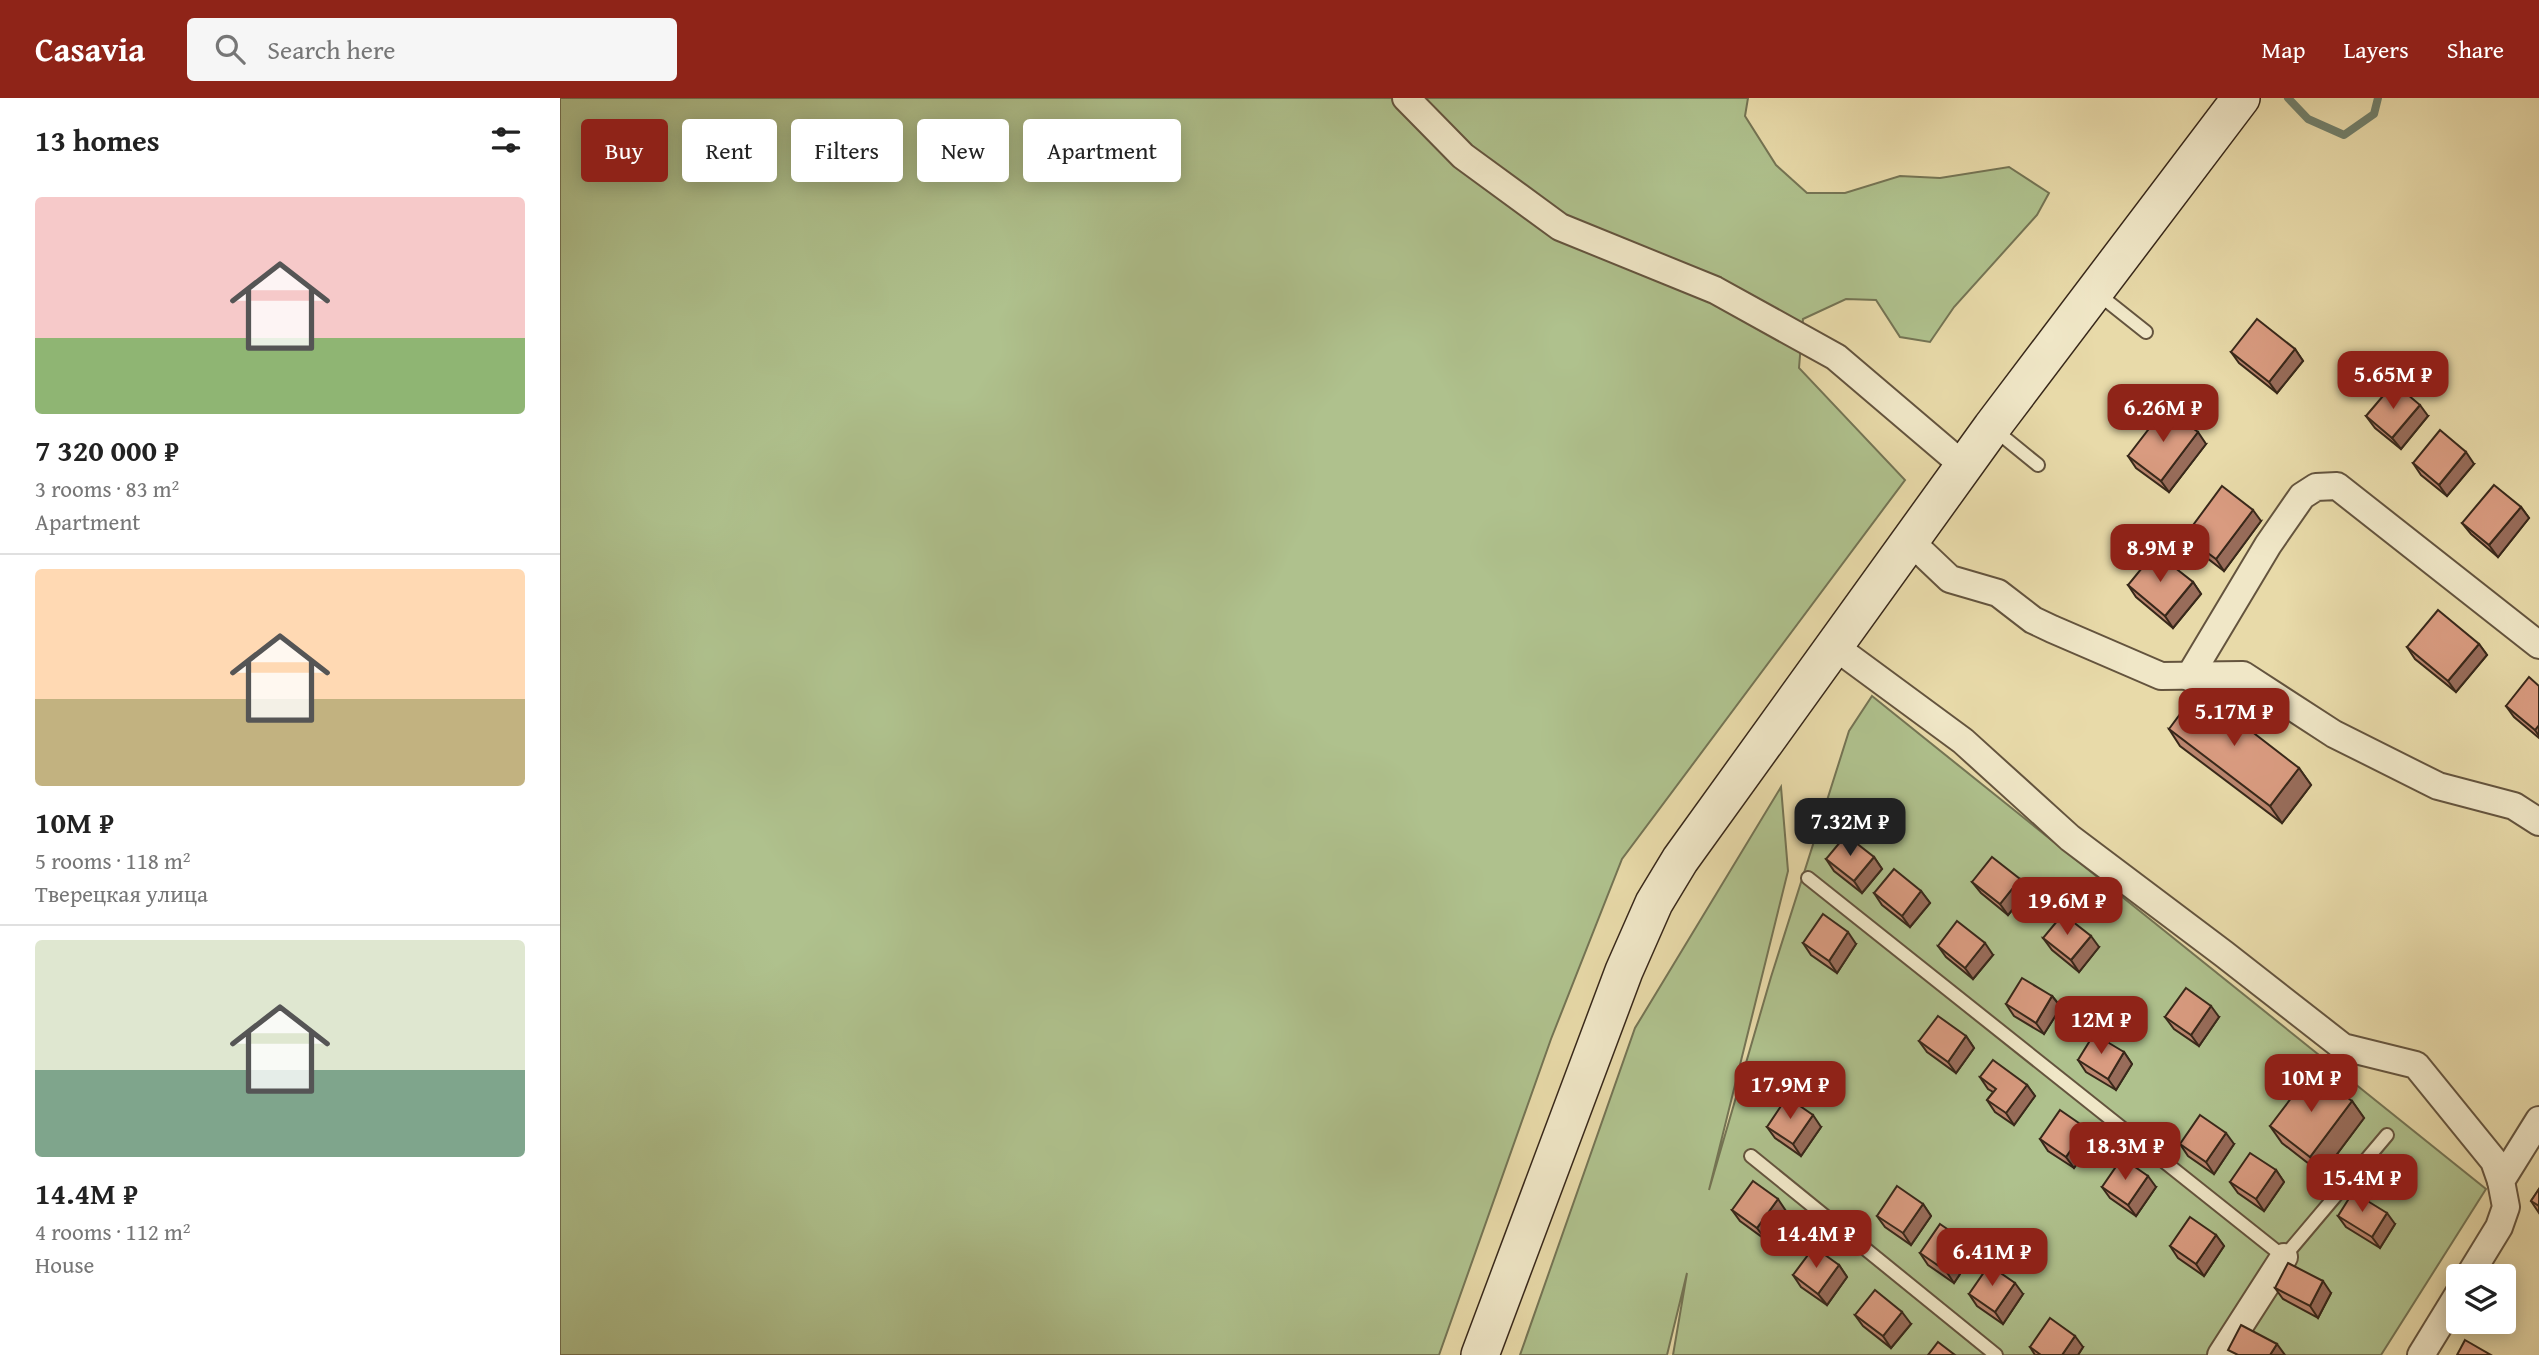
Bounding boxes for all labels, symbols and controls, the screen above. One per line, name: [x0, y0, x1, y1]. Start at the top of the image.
search box: [187, 18, 677, 81]
text: Casavia: [35, 25, 145, 73]
icon: search: [211, 30, 249, 68]
text: Search here: [267, 30, 396, 69]
text: Map: [2262, 32, 2305, 67]
text: Layers: [2343, 32, 2409, 67]
text: Share: [2447, 32, 2504, 67]
text: 13 homes: [35, 118, 160, 162]
chip: Buy: [581, 119, 668, 182]
chip: Rent: [682, 119, 777, 182]
chip: Filters: [791, 119, 903, 182]
chip: New: [917, 119, 1009, 182]
chip: Apartment: [1023, 119, 1181, 182]
icon: filters: [487, 121, 525, 159]
icon: home: [217, 243, 343, 369]
pin: 5.65M ₽: [2328, 352, 2458, 411]
text: 5.65M ₽: [2353, 357, 2433, 390]
pin: 6.26M ₽: [2098, 384, 2228, 444]
text: 6.26M ₽: [2123, 390, 2203, 423]
text: 7 320 000 ₽: [35, 428, 179, 472]
text: 3 rooms · 83 m²: [35, 472, 179, 505]
text: Apartment: [35, 505, 140, 538]
pin: 8.9M ₽: [2103, 524, 2217, 584]
text: 8.9M ₽: [2126, 530, 2194, 563]
icon: home: [217, 615, 343, 741]
pin: 5.17M ₽: [2169, 688, 2299, 748]
text: 5.17M ₽: [2194, 694, 2274, 727]
pin: 7.32M ₽: [1785, 798, 1915, 858]
text: 10M ₽: [35, 800, 114, 844]
text: 7.32M ₽: [1810, 804, 1890, 837]
text: 5 rooms · 118 m²: [35, 844, 190, 877]
text: Тверецкая улица: [35, 877, 208, 910]
pin: 19.6M ₽: [2002, 878, 2132, 937]
text: 19.6M ₽: [2027, 883, 2107, 916]
icon: home: [217, 986, 343, 1112]
pin: 12M ₽: [2052, 996, 2150, 1056]
text: 12M ₽: [2071, 1002, 2131, 1035]
pin: 10M ₽: [2262, 1054, 2360, 1114]
text: 10M ₽: [2281, 1060, 2341, 1093]
pin: 17.9M ₽: [1725, 1062, 1855, 1121]
text: 17.9M ₽: [1750, 1067, 1830, 1100]
pin: 18.3M ₽: [2060, 1122, 2190, 1182]
text: 18.3M ₽: [2085, 1128, 2165, 1161]
pin: 15.4M ₽: [2297, 1154, 2427, 1214]
text: 15.4M ₽: [2322, 1160, 2402, 1193]
text: 14.4M ₽: [35, 1171, 138, 1215]
pin: 14.4M ₽: [1751, 1210, 1881, 1270]
text: 4 rooms · 112 m²: [35, 1215, 190, 1248]
text: 14.4M ₽: [1776, 1216, 1856, 1249]
pin: 6.41M ₽: [1927, 1228, 2057, 1288]
text: 6.41M ₽: [1952, 1234, 2032, 1267]
text: House: [35, 1248, 94, 1281]
map controls: [2446, 1264, 2516, 1334]
button: layers: [2446, 1264, 2516, 1334]

